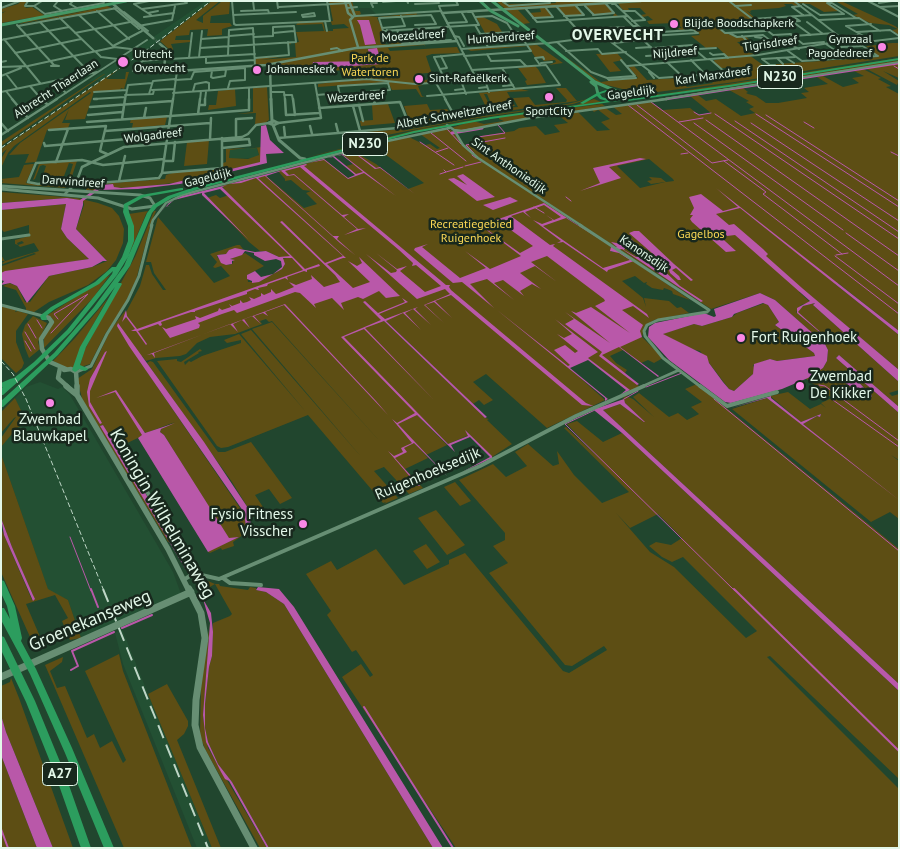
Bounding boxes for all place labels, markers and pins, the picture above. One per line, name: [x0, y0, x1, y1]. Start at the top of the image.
place label: Blijde Boodschapkerk: [684, 17, 794, 31]
marker: Blijde Boodschapkerk: [668, 18, 680, 30]
place label: Gymzaal Pagodedreef: [808, 33, 872, 61]
marker: Gymzaal Pagodedreef: [876, 41, 888, 53]
place label: Utrecht Overvecht: [134, 48, 186, 76]
marker: Utrecht Overvecht: [116, 55, 130, 69]
place label: Johanneskerk: [267, 63, 335, 77]
marker: Johanneskerk: [251, 64, 263, 76]
place label: Sint-Rafaëlkerk: [429, 72, 507, 86]
marker: Sint-Rafaëlkerk: [413, 73, 425, 85]
marker: SportCity: [543, 91, 555, 103]
place label: SportCity: [525, 105, 573, 119]
place label: Fort Ruigenhoek: [751, 329, 857, 347]
marker: Fort Ruigenhoek: [735, 332, 747, 344]
place label: Zwembad De Kikker: [810, 368, 872, 403]
marker: Zwembad De Kikker: [794, 380, 806, 392]
marker: Zwembad Blauwkapel: [44, 397, 56, 409]
place label: Zwembad Blauwkapel: [13, 411, 87, 446]
place label: Fysio Fitness Visscher: [211, 506, 293, 541]
marker: Fysio Fitness Visscher: [297, 518, 309, 530]

